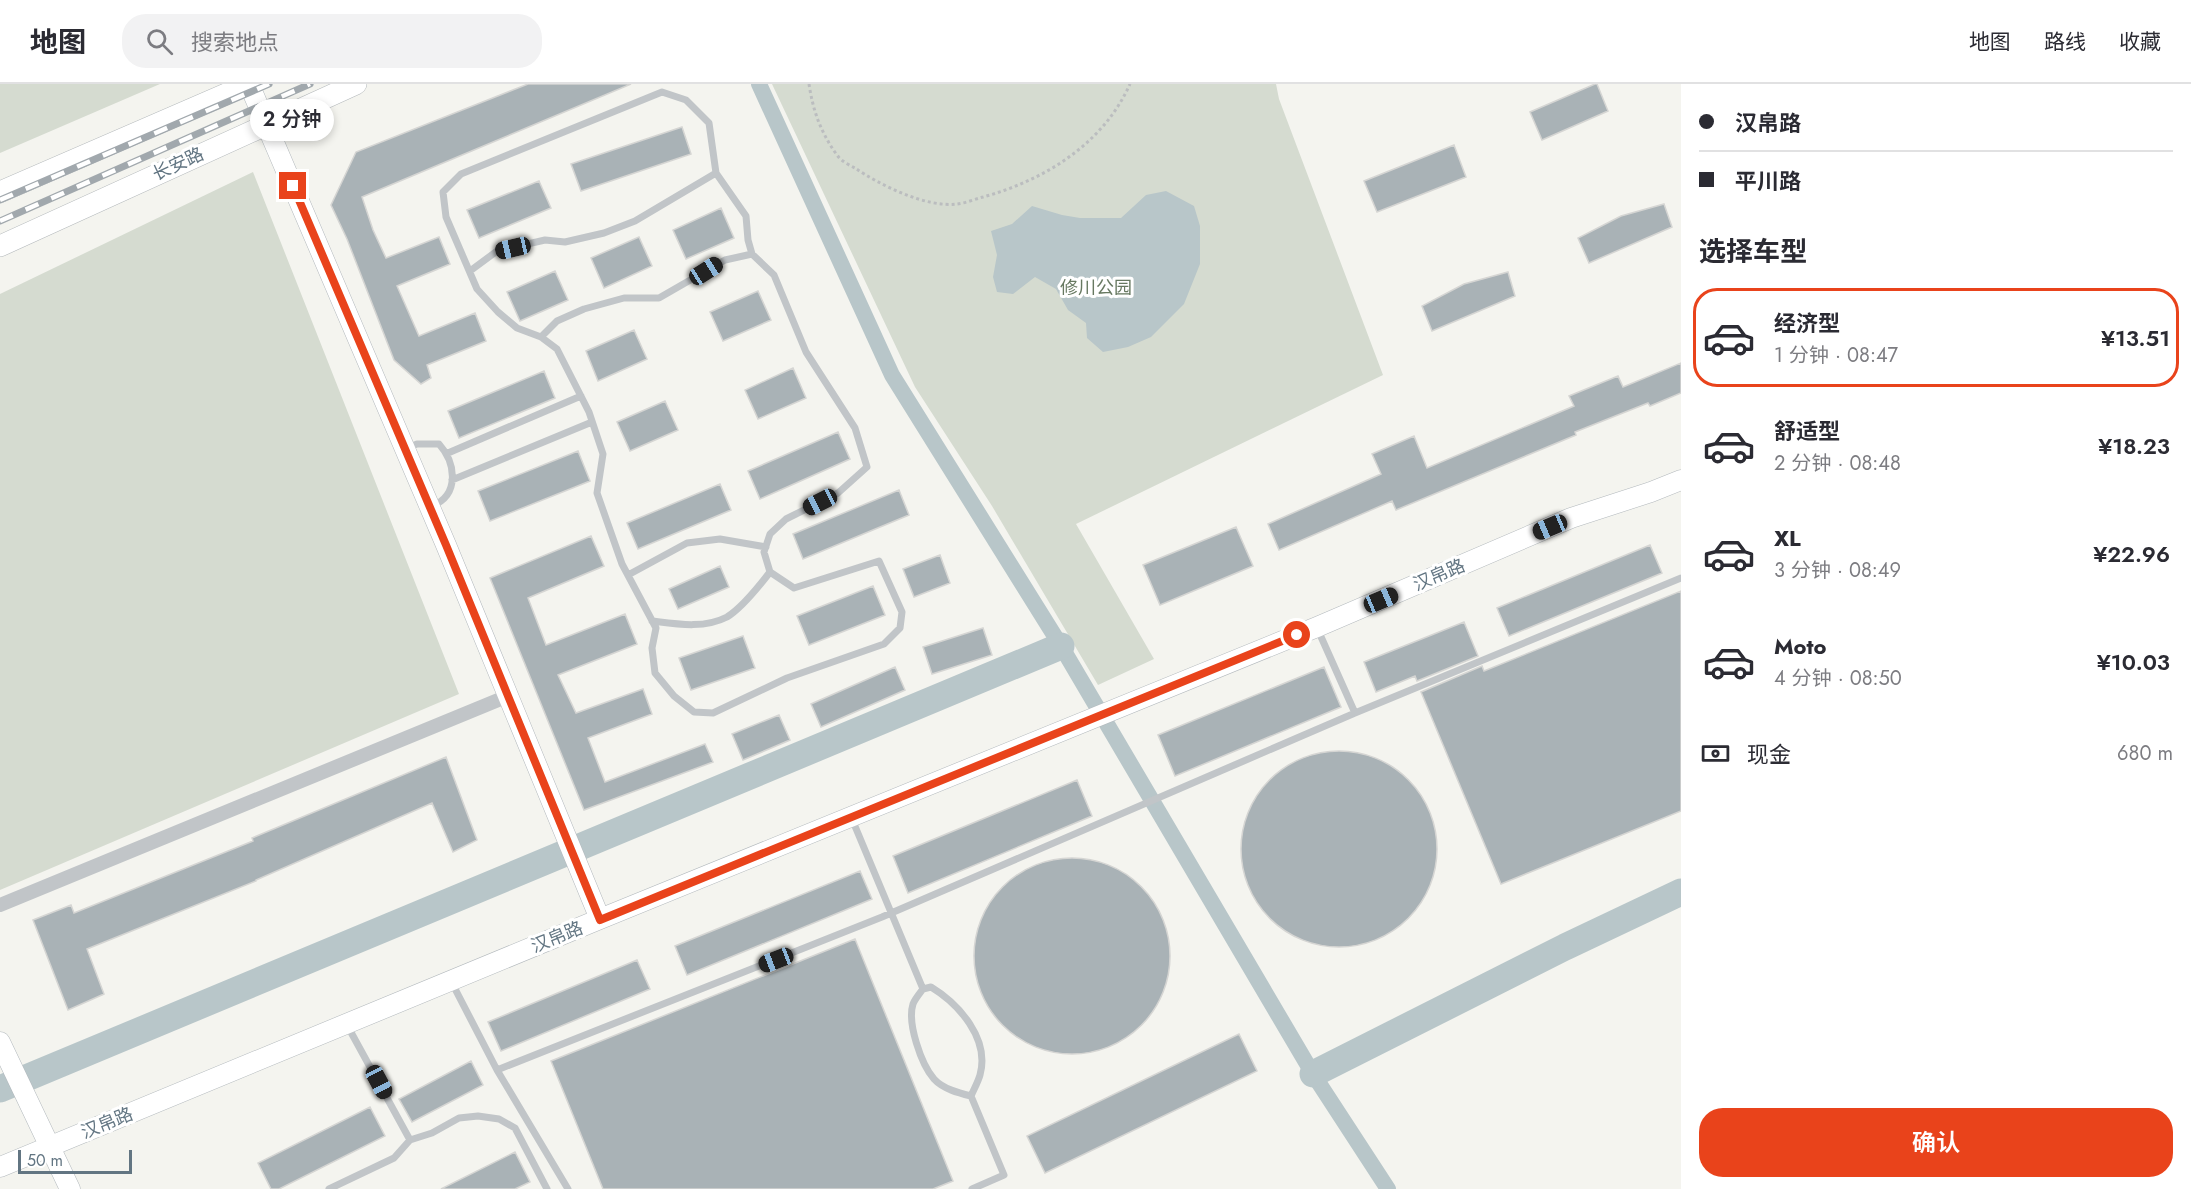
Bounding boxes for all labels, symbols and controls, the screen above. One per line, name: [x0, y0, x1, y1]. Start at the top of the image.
search box: [122, 14, 542, 68]
text: 地图: [30, 22, 86, 63]
icon: search: [143, 25, 176, 58]
text: 搜索地点: [191, 26, 279, 58]
text: 地图: [1969, 27, 2011, 57]
text: 路线: [2044, 27, 2086, 57]
text: 收藏: [2119, 27, 2161, 57]
callout: 2 分钟: [251, 99, 335, 141]
text: 2 分钟: [263, 105, 321, 134]
text: 汉帛路: [1735, 107, 1801, 139]
street label: 长安路: [148, 141, 208, 187]
text: 平川路: [1735, 165, 1801, 197]
route end: [279, 172, 306, 199]
text: 选择车型: [1699, 232, 1807, 271]
car: [493, 235, 533, 261]
car: [686, 254, 726, 288]
park label: 修川公园: [1060, 275, 1132, 301]
text: 经济型: [1774, 307, 1840, 339]
icon: car: [1702, 311, 1756, 365]
text: ¥13.51: [2101, 322, 2170, 354]
text: 1 分钟 · 08:47: [1774, 341, 1898, 370]
text: 舒适型: [1774, 415, 1840, 447]
icon: car: [1702, 419, 1756, 473]
text: ¥18.23: [2098, 430, 2170, 462]
text: 2 分钟 · 08:48: [1774, 449, 1901, 478]
car: [800, 486, 840, 518]
car: [1530, 512, 1570, 542]
text: XL: [1774, 522, 1801, 554]
icon: car: [1702, 527, 1756, 581]
text: ¥22.96: [2093, 538, 2170, 570]
street label: 汉帛路: [1409, 552, 1469, 598]
text: 3 分钟 · 08:49: [1774, 556, 1901, 585]
car: [1361, 585, 1401, 615]
route start: [1283, 621, 1310, 648]
text: Moto: [1774, 630, 1827, 662]
icon: car: [1702, 635, 1756, 689]
text: ¥10.03: [2097, 646, 2170, 678]
text: 4 分钟 · 08:50: [1774, 664, 1902, 693]
icon: cash: [1699, 737, 1732, 770]
text: 现金: [1747, 738, 1791, 770]
text: 680 m: [2117, 739, 2173, 768]
street label: 汉帛路: [527, 915, 587, 959]
car: [756, 945, 796, 975]
car: [363, 1062, 395, 1102]
street label: 汉帛路: [77, 1101, 137, 1145]
button: 确认: [1699, 1108, 2173, 1177]
scale bar: [18, 1147, 132, 1174]
text: 50 m: [27, 1149, 63, 1172]

